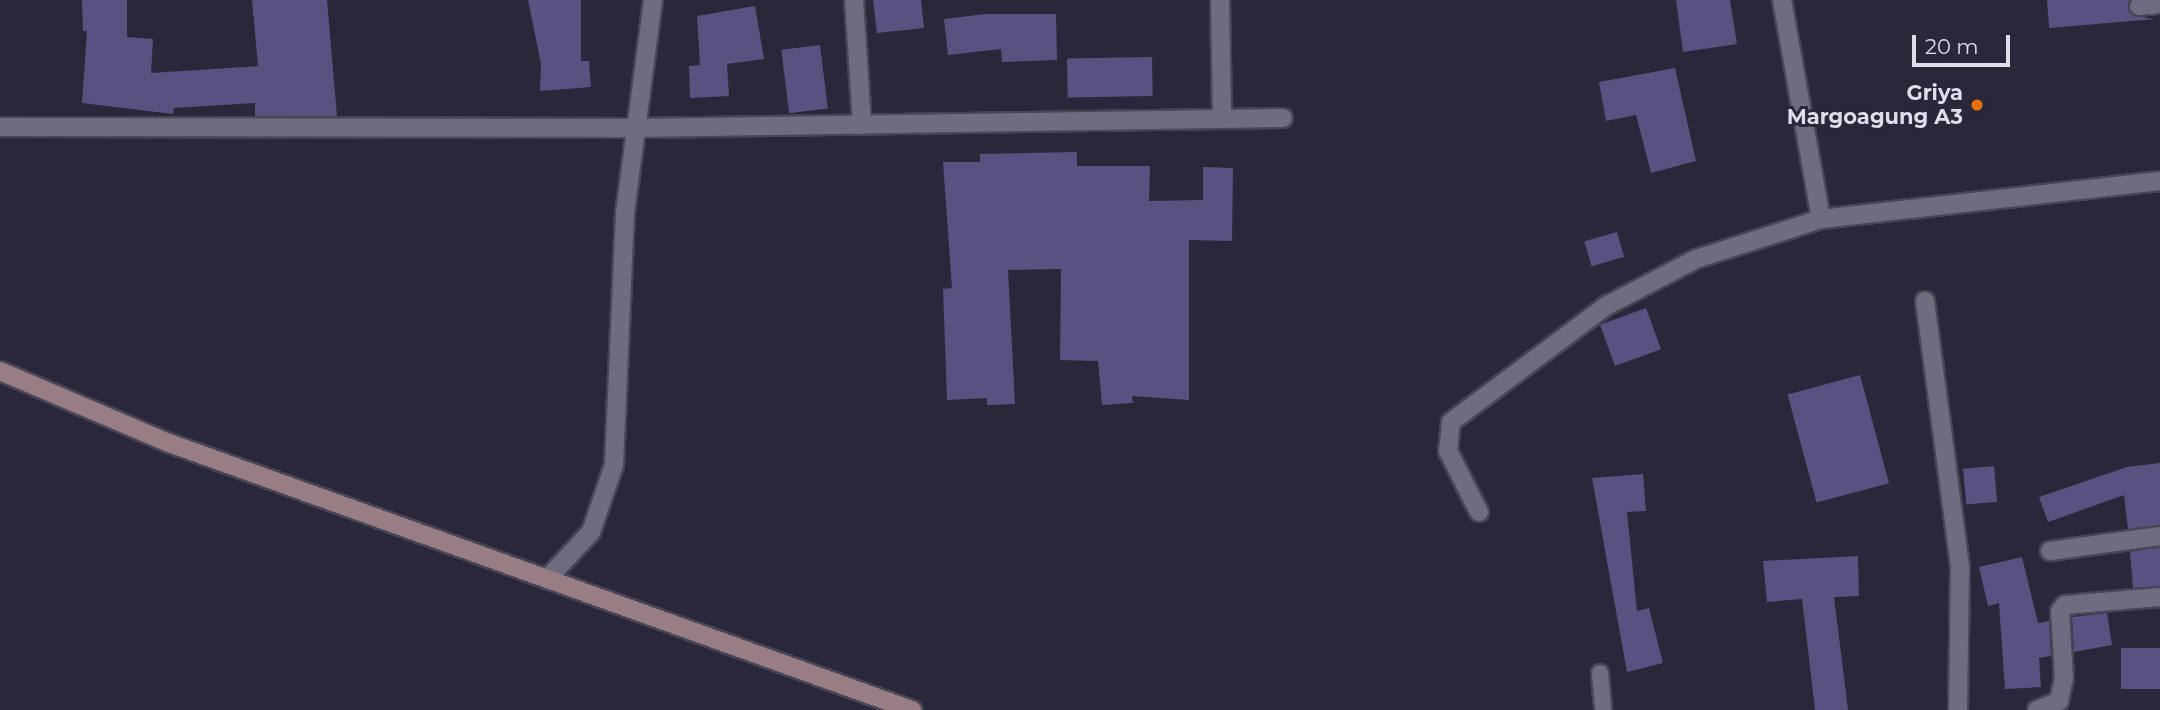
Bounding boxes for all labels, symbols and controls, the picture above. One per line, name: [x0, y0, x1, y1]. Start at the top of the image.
scale bar: [1915, 21, 2013, 65]
text: 20 m: [1925, 34, 1979, 59]
place label: Griya Margoagung A3: [1787, 80, 1963, 130]
marker: Griya Margoagung A3: [1969, 97, 1985, 113]

